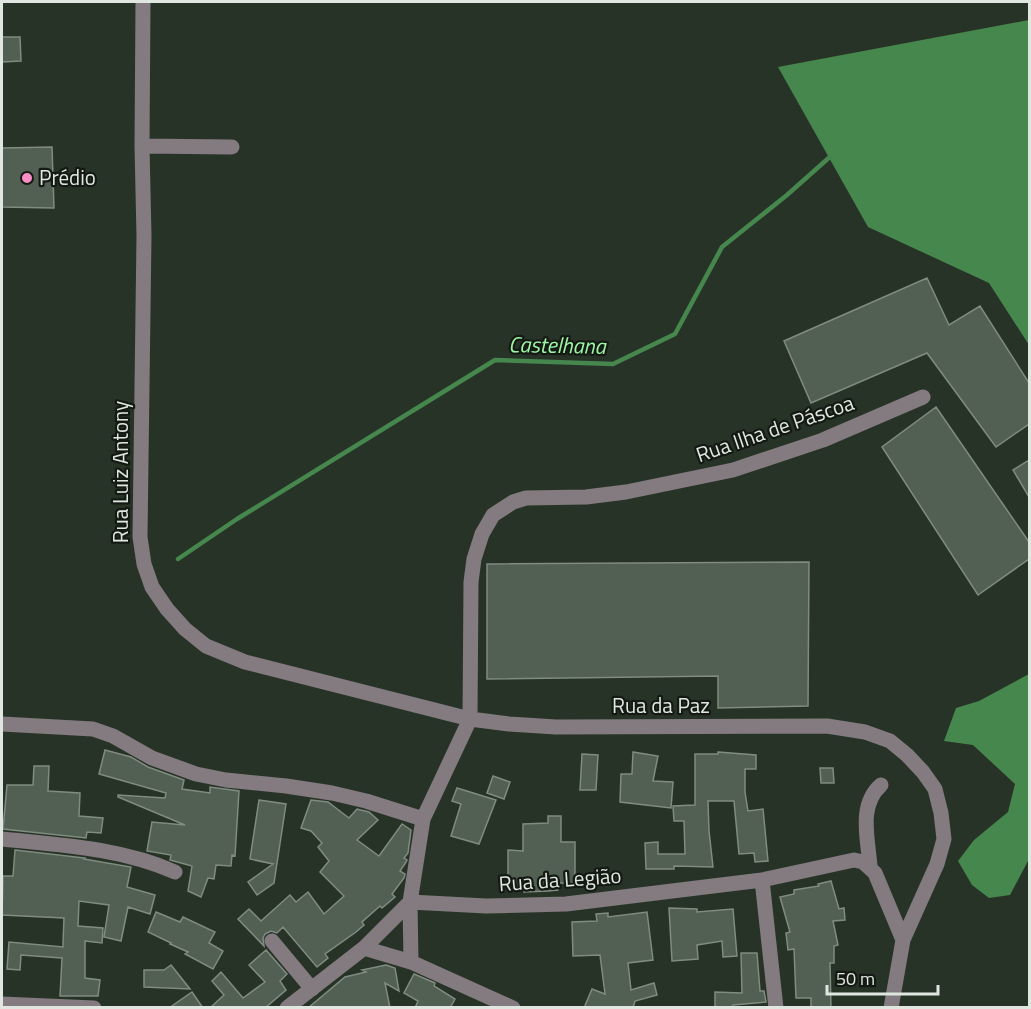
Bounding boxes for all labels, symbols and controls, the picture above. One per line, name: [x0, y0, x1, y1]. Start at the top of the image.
place label: Prédio: [39, 161, 96, 193]
marker: Prédio: [20, 171, 34, 185]
water label: Castelhana: [508, 327, 608, 363]
street label: Rua Ilha de Páscoa: [691, 386, 858, 470]
street label: Rua Luiz Antony: [104, 401, 136, 543]
street label: Rua da Paz: [612, 689, 710, 721]
street label: Rua da Legião: [497, 859, 622, 899]
scale bar: [827, 958, 938, 996]
text: 50 m: [836, 965, 875, 992]

